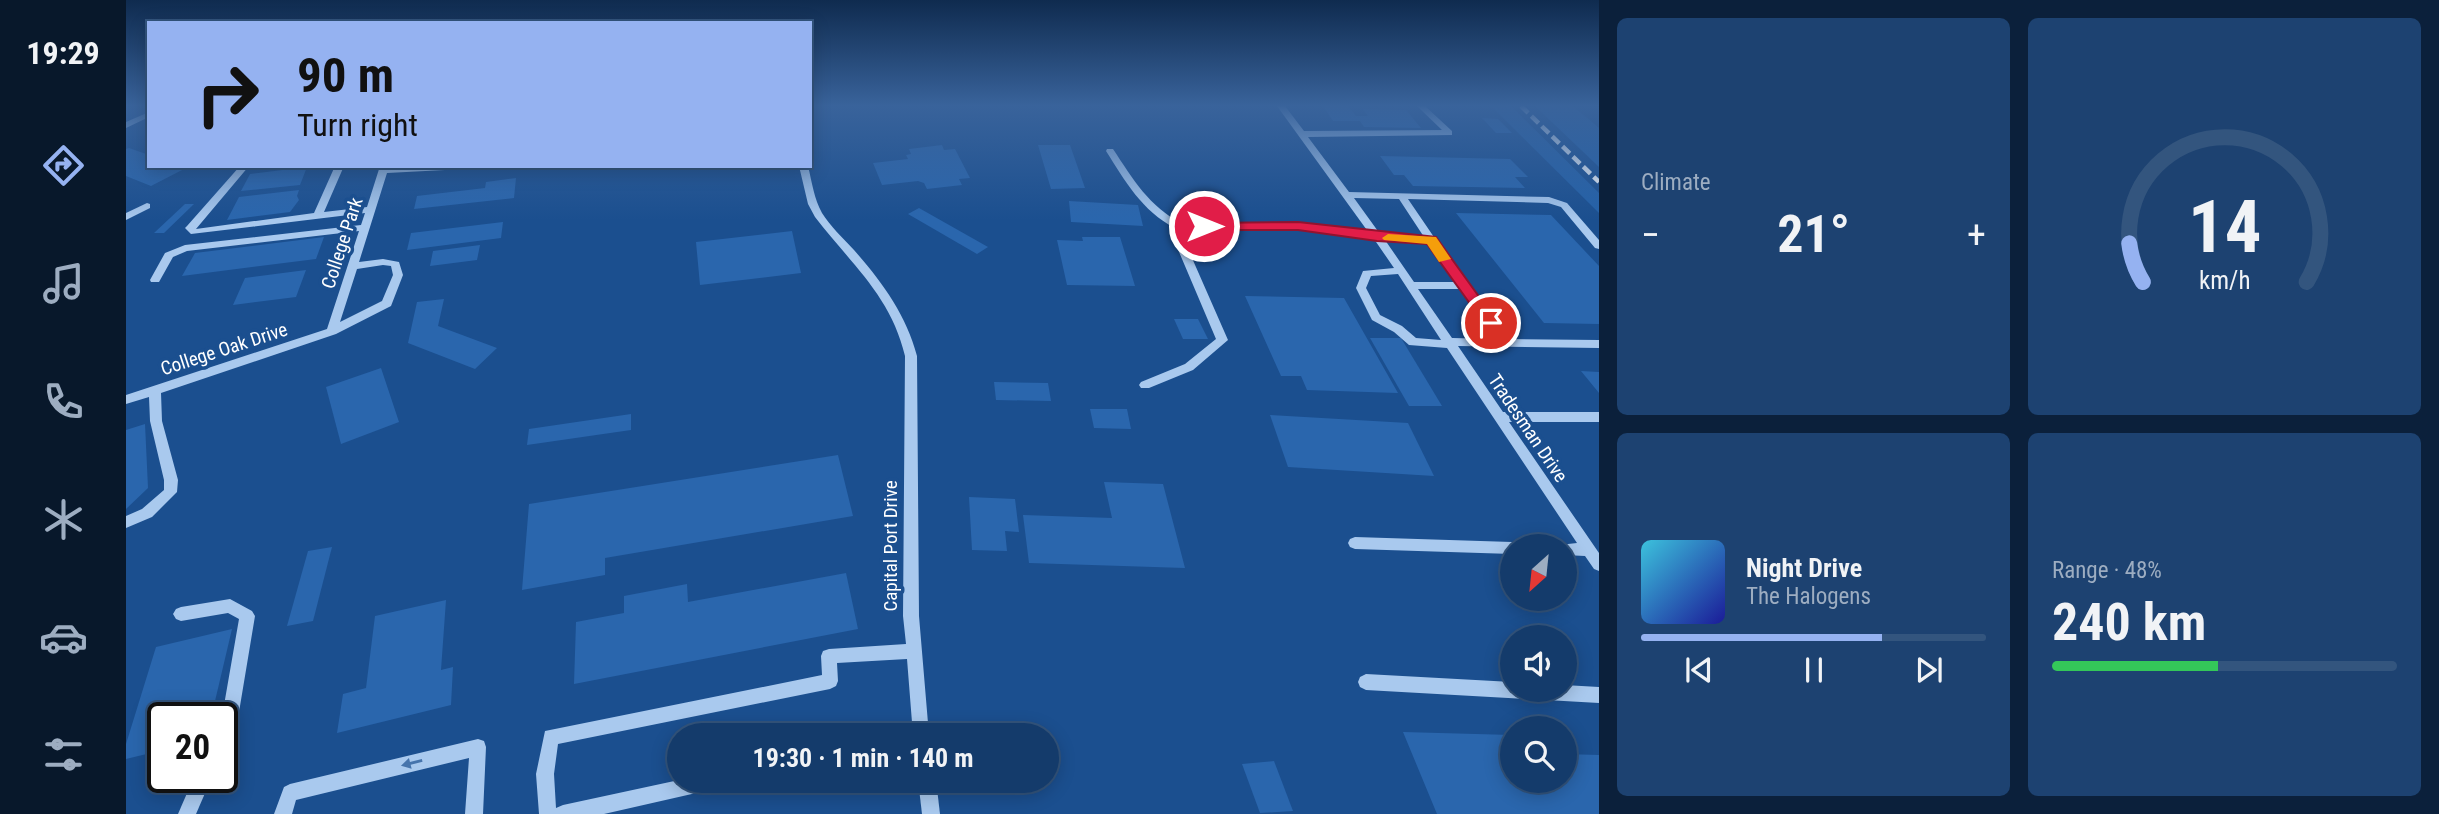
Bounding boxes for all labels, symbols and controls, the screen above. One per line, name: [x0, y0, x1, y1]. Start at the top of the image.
text: 19:29: [26, 34, 100, 72]
text: 90 m: [297, 47, 394, 104]
icon: right: [182, 49, 273, 140]
text: Turn right: [297, 106, 418, 144]
icon: directions: [39, 141, 88, 190]
text: Climate: [1641, 169, 1711, 196]
text: 14: [2188, 185, 2261, 271]
position arrow: [1167, 189, 1241, 263]
street label: College Park: [316, 194, 368, 291]
text: 21°: [1777, 204, 1850, 265]
text: −: [1641, 213, 1660, 257]
text: +: [1967, 213, 1986, 257]
icon: music: [39, 259, 88, 308]
text: km/h: [2199, 266, 2250, 295]
pin: [1461, 293, 1521, 353]
icon: arrive: [1472, 304, 1510, 342]
street label: College Oak Drive: [158, 318, 290, 380]
street label: Tradesman Drive: [1483, 370, 1573, 487]
icon: phone: [39, 377, 88, 426]
street label: Capital Port Drive: [879, 480, 902, 612]
icon: climate: [39, 495, 88, 544]
north arrow: [1500, 534, 1577, 611]
map controls: [1500, 534, 1577, 793]
text: Night Drive: [1746, 553, 1862, 583]
text: Range · 48%: [2052, 557, 2162, 584]
text: The Halogens: [1746, 583, 1871, 610]
text: 240 km: [2052, 592, 2206, 653]
icon: car: [39, 613, 88, 662]
button: sound: [1500, 625, 1577, 702]
icon: previous: [1680, 651, 1718, 689]
icon: pause: [1795, 651, 1833, 689]
icon: next: [1910, 651, 1948, 689]
speed limit sign: 20: [147, 702, 238, 793]
button: search: [1500, 716, 1577, 793]
icon: filters: [39, 730, 88, 779]
text: 19:30 · 1 min · 140 m: [753, 743, 973, 773]
one-way arrow: [401, 758, 423, 769]

